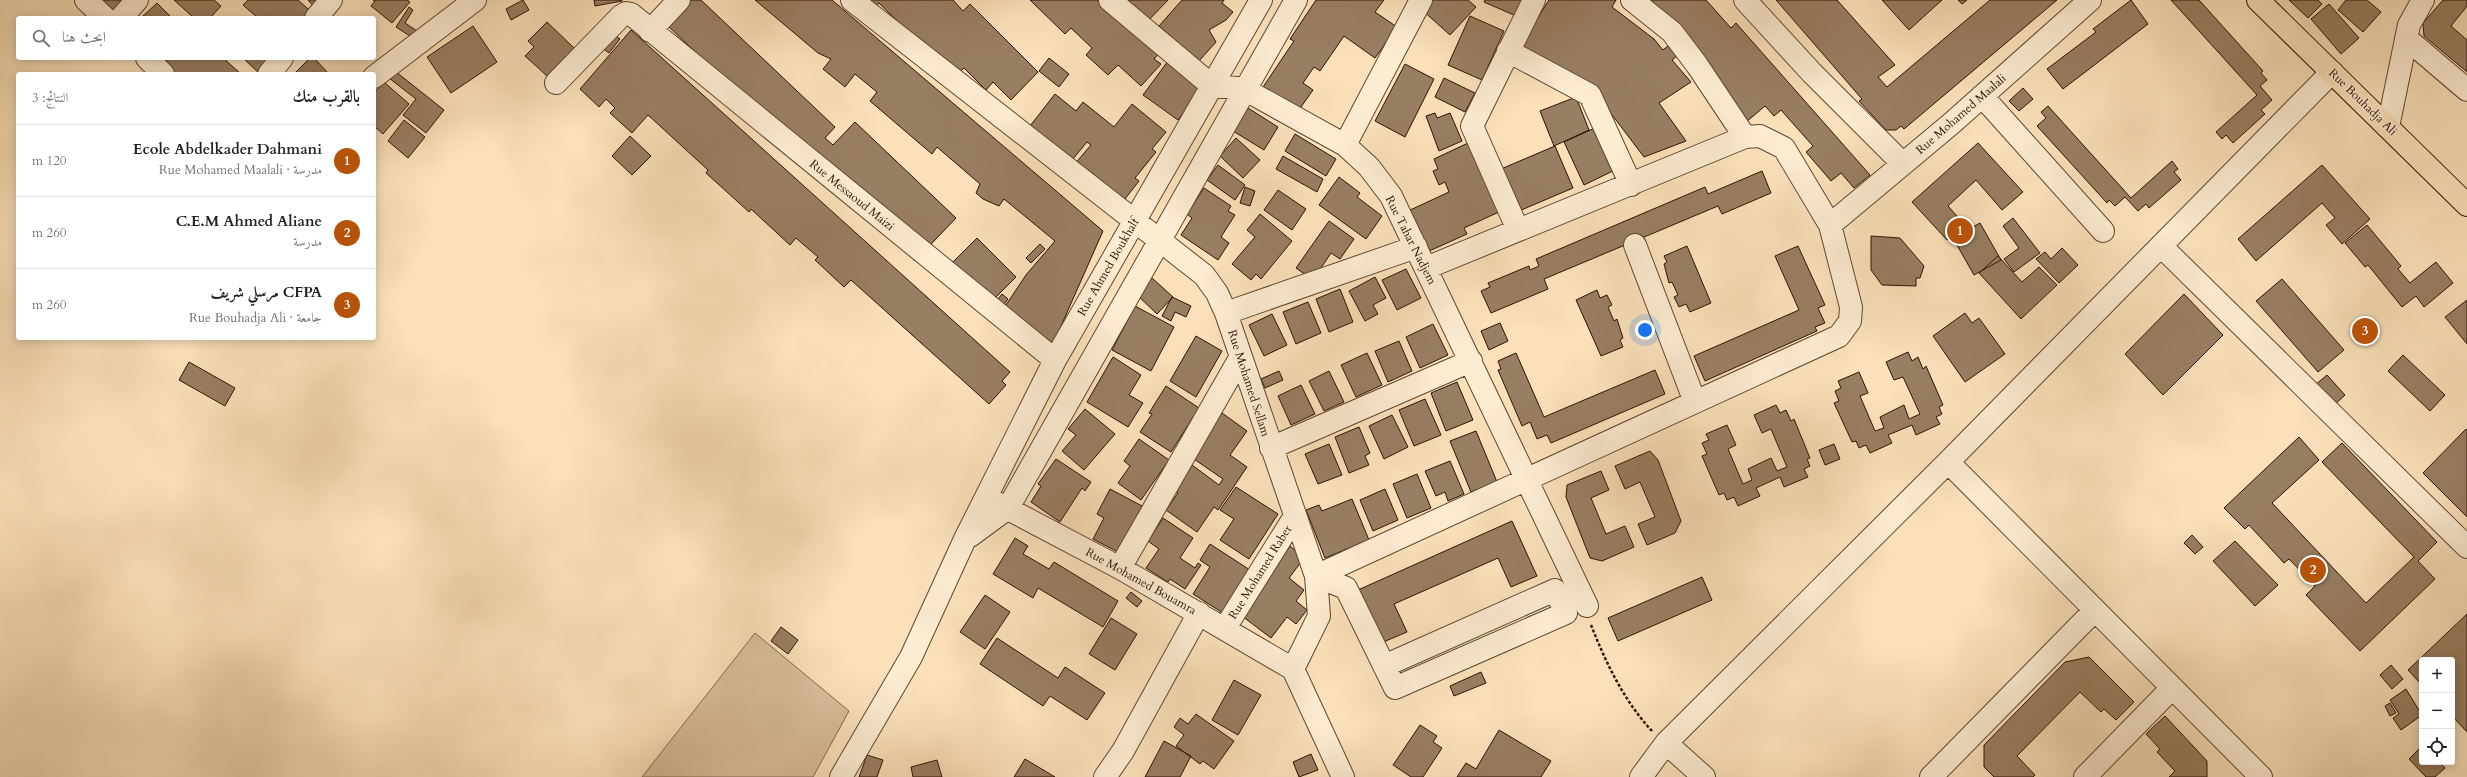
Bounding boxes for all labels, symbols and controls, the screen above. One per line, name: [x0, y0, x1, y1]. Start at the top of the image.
search box: [16, 16, 376, 60]
icon: search: [30, 27, 52, 49]
text: ابحث هنا: [62, 27, 106, 47]
street label: Rue Bouhadja Ali: [2325, 65, 2401, 139]
street label: Rue Mohamed Maalali: [1912, 70, 2010, 158]
text: بالقرب منك: [293, 85, 360, 108]
text: النتائج: 3: [32, 89, 68, 107]
text: Ecole Abdelkader Dahmani: [133, 139, 322, 159]
text: 120 m: [32, 152, 66, 170]
text: 1: [344, 152, 350, 170]
street label: Rue Messaoud Maizi: [806, 156, 898, 235]
text: مدرسة · Rue Mohamed Maalali: [159, 161, 322, 179]
street label: Rue Tahar Nadjem: [1382, 193, 1441, 288]
text: C.E.M Ahmed Aliane: [176, 211, 322, 231]
street label: Rue Ahmed Boukhalf: [1074, 213, 1144, 319]
pin: 1: [1947, 216, 1973, 246]
text: 260 m: [32, 224, 66, 242]
text: 2: [344, 224, 350, 242]
text: مدرسة: [293, 233, 322, 251]
text: CFPA مرسلي شريف: [211, 282, 322, 302]
text: 260 m: [32, 296, 66, 314]
text: 3: [344, 296, 350, 314]
text: جامعة · Rue Bouhadja Ali: [189, 309, 322, 327]
pin: 3: [2352, 316, 2378, 346]
your location: [1635, 320, 1655, 340]
street label: Rue Mohamed Sellam: [1224, 328, 1274, 439]
street label: Rue Mohamed Raber: [1225, 521, 1296, 622]
street label: Rue Mohamed Bouamra: [1083, 544, 1200, 619]
pin: 2: [2300, 555, 2326, 585]
map controls: [2419, 657, 2455, 765]
button: +: [2419, 657, 2455, 693]
button: −: [2419, 693, 2455, 729]
button: locate: [2419, 729, 2455, 765]

